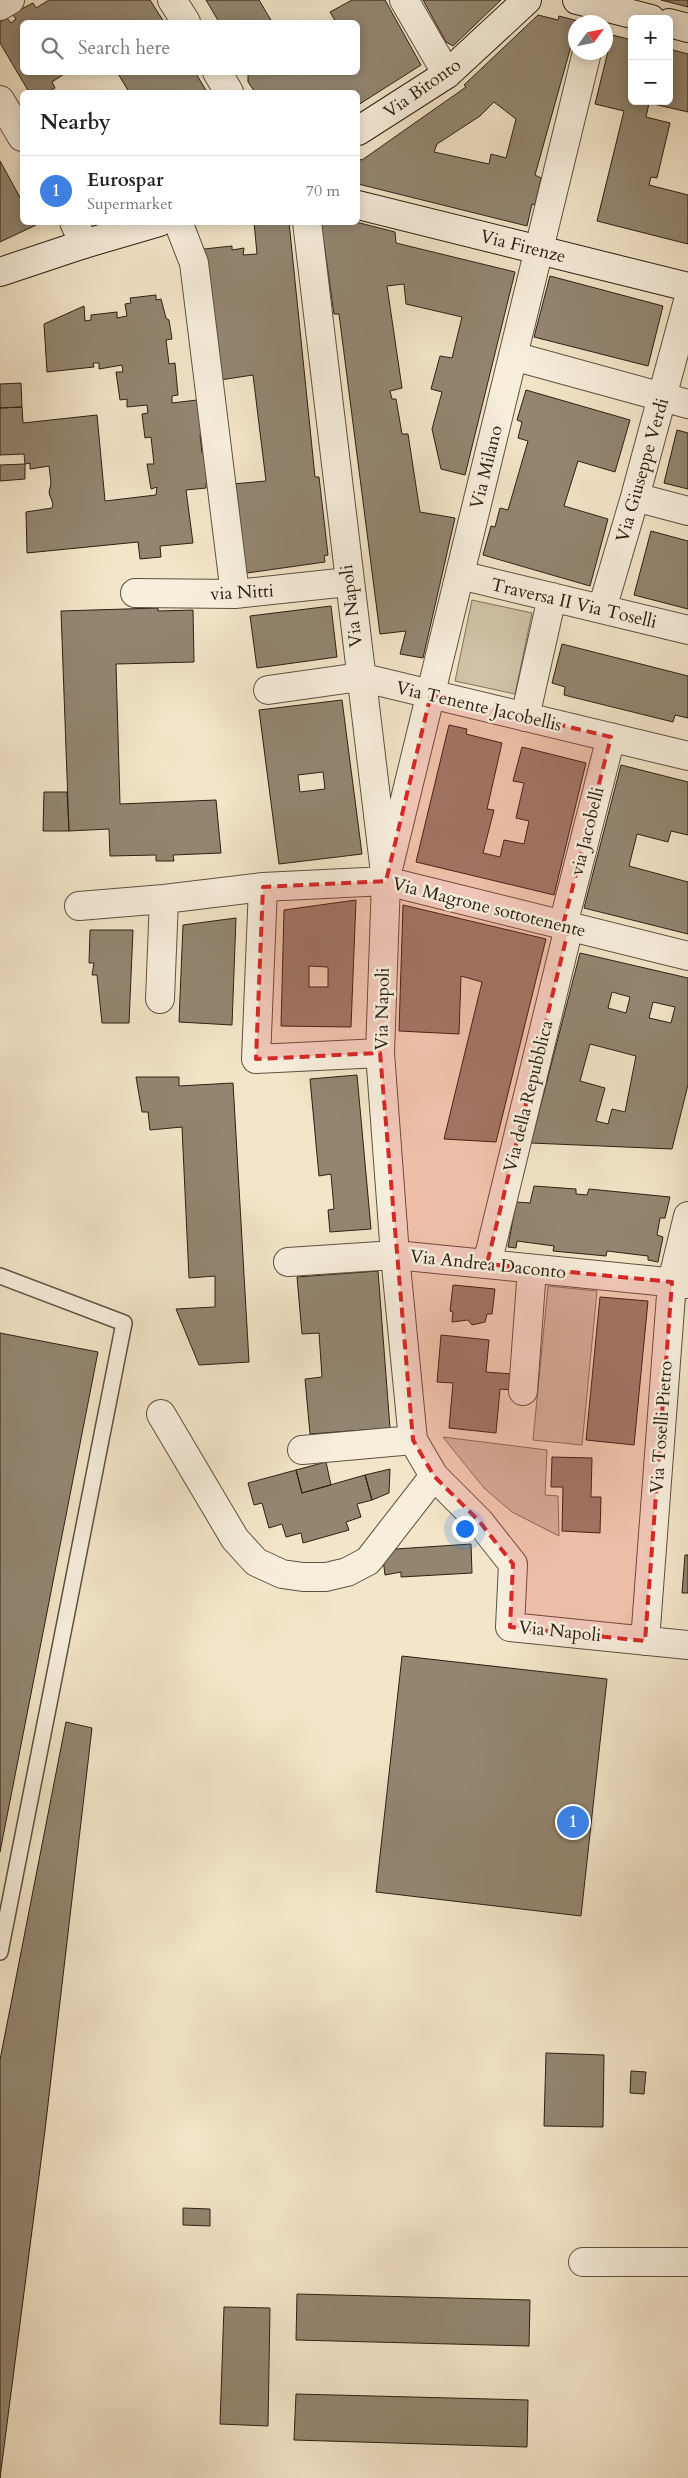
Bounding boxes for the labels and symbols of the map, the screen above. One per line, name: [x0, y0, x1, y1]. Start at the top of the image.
north arrow: [568, 15, 613, 60]
street label: Via Bitonto: [379, 52, 466, 124]
street label: Via Firenze: [477, 224, 568, 269]
street label: Via Giuseppe Verdi: [610, 395, 675, 545]
street label: Via Milano: [464, 422, 509, 512]
street label: Via Napoli: [334, 563, 369, 649]
street label: Traversa II Via Toselli: [489, 572, 659, 635]
street label: via Nitti: [210, 578, 274, 607]
street label: Via Tenente Jacobellis: [393, 675, 564, 738]
street label: via Jacobelli: [564, 784, 611, 878]
street label: Via Magrone sottotenente: [390, 871, 588, 944]
street label: Via Napoli: [369, 967, 396, 1051]
street label: Via della Repubblica: [498, 1017, 559, 1175]
street label: Via Andrea Daconto: [409, 1244, 568, 1285]
street label: Via Toselli Pietro: [644, 1360, 679, 1494]
your location: [452, 1516, 478, 1542]
street label: Via Napoli: [517, 1615, 603, 1648]
pin: 1: [557, 1803, 589, 1841]

